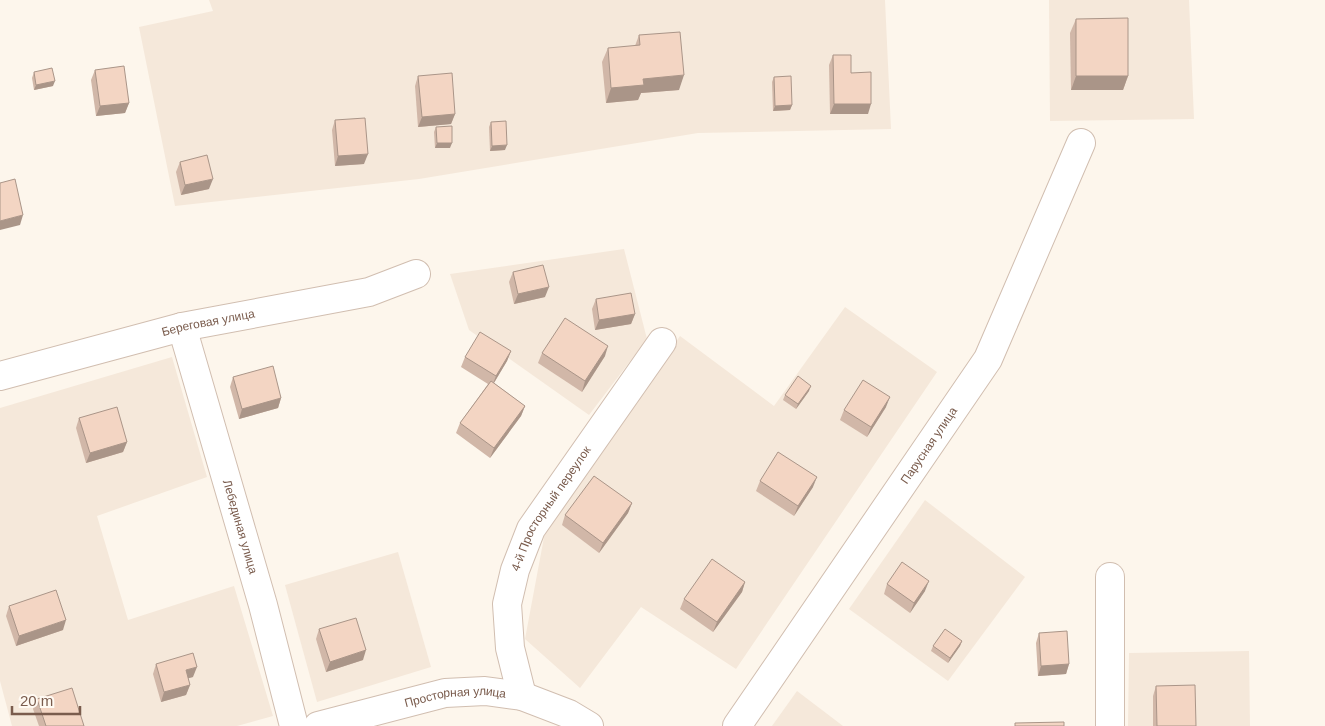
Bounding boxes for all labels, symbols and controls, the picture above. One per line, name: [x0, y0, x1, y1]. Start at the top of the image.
street label: Береговая улица: [160, 306, 256, 339]
street label: Парусная улица: [898, 404, 960, 486]
street label: 4-й Просторный переулок: [508, 443, 594, 573]
street label: Лебединая улица: [220, 478, 261, 576]
scale bar: [12, 684, 80, 716]
street label: Просторная улица: [403, 684, 507, 710]
text: 20 m: [20, 692, 53, 709]

